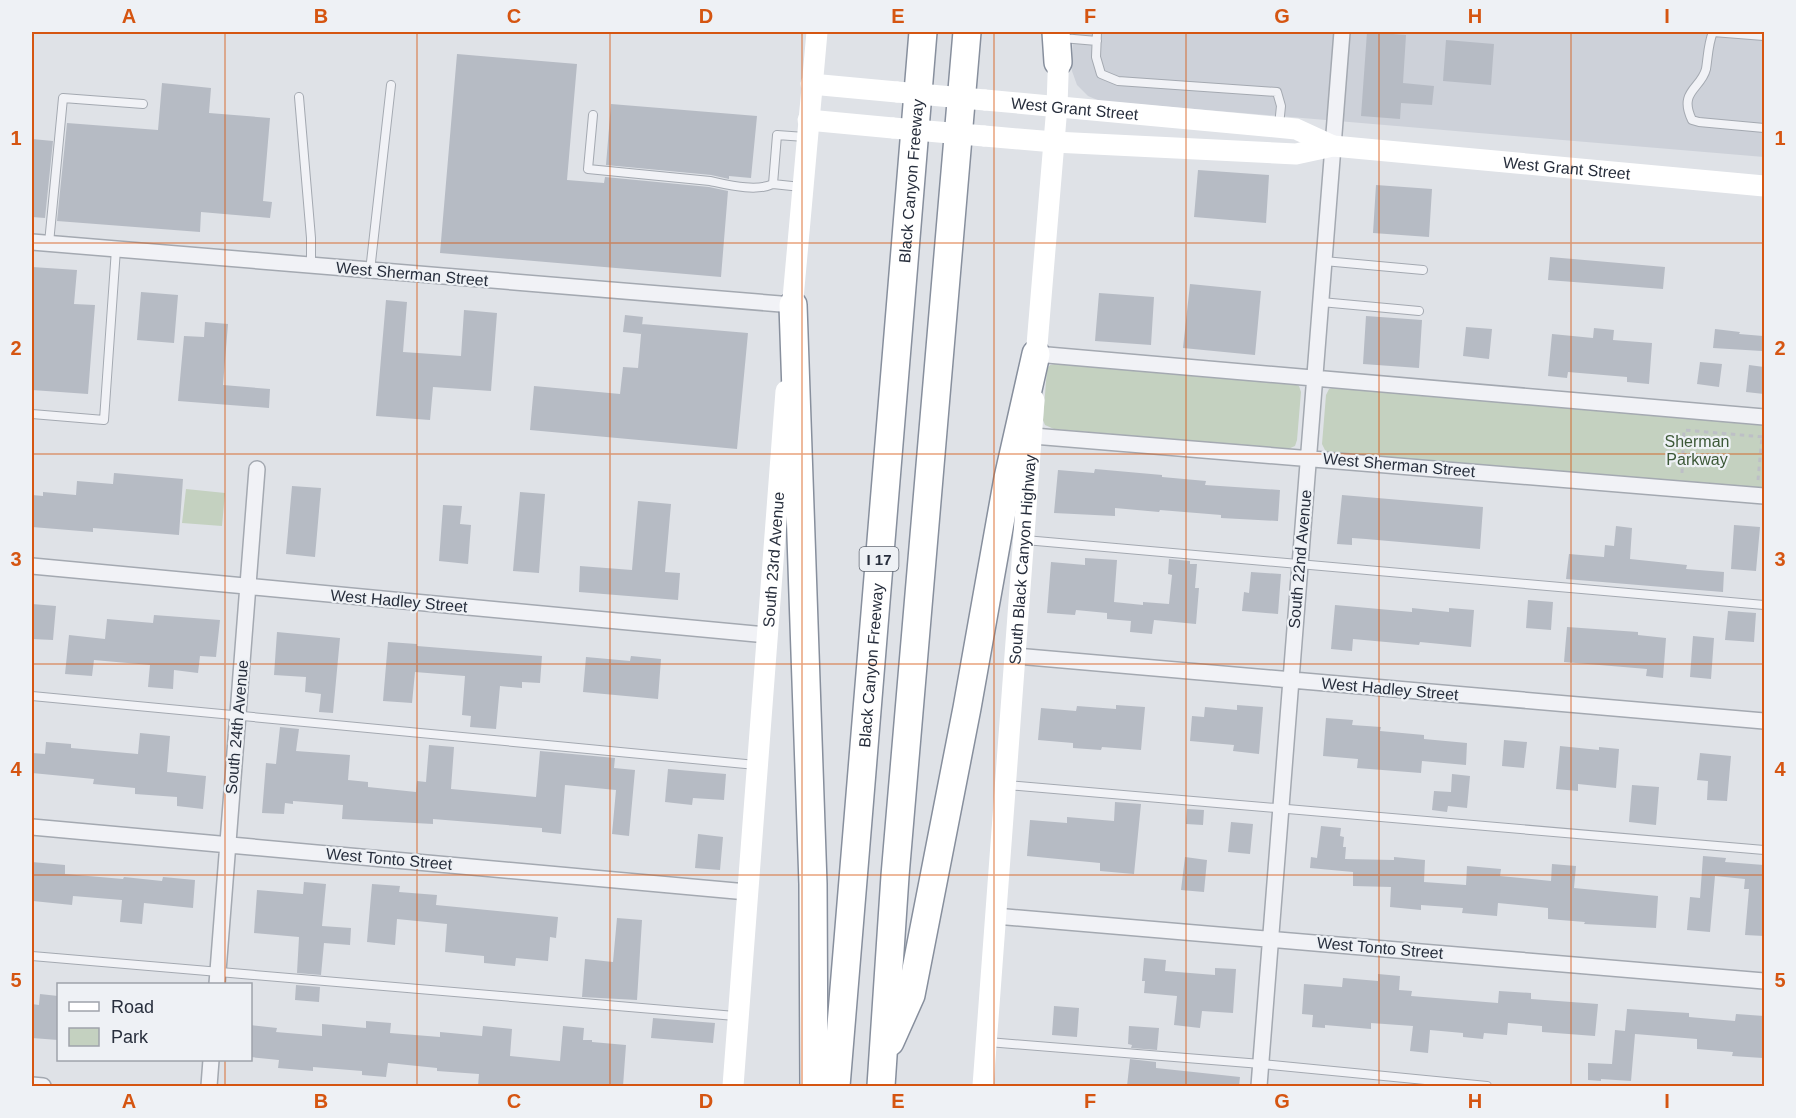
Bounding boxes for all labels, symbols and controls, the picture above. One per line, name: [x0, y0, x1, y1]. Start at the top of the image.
text: A: [122, 5, 136, 27]
text: B: [314, 5, 328, 27]
text: C: [507, 5, 521, 27]
text: D: [699, 5, 713, 27]
text: E: [891, 5, 905, 27]
text: F: [1084, 5, 1096, 27]
text: G: [1274, 5, 1290, 27]
text: H: [1468, 5, 1482, 27]
text: I: [1664, 5, 1670, 27]
street label: West Grant Street: [1010, 94, 1140, 123]
street label: Black Canyon Freeway: [895, 98, 926, 264]
text: 1: [10, 127, 22, 149]
text: 1: [1774, 127, 1786, 149]
street label: West Grant Street: [1502, 153, 1632, 182]
street label: West Sherman Street: [335, 259, 489, 289]
text: 2: [10, 337, 22, 359]
text: 2: [1774, 337, 1786, 359]
park label: Sherman Parkway: [1665, 433, 1729, 468]
street label: West Sherman Street: [1322, 450, 1476, 480]
street label: South Black Canyon Highway: [1006, 454, 1038, 665]
street label: South 22nd Avenue: [1285, 489, 1315, 629]
street label: South 23rd Avenue: [760, 491, 787, 628]
road number: I 17: [860, 547, 898, 571]
text: 3: [10, 548, 22, 570]
text: 3: [1774, 548, 1786, 570]
street label: Black Canyon Freeway: [855, 583, 886, 748]
street label: West Hadley Street: [330, 587, 469, 616]
street label: South 24th Avenue: [223, 659, 251, 795]
street label: West Hadley Street: [1321, 675, 1460, 704]
text: 4: [10, 758, 22, 780]
text: 4: [1774, 758, 1786, 780]
street label: West Tonto Street: [325, 845, 453, 873]
street label: West Tonto Street: [1316, 934, 1444, 962]
text: 5: [10, 969, 22, 991]
text: 5: [1774, 969, 1786, 991]
legend: [57, 983, 252, 1061]
text: Road: [111, 997, 154, 1017]
text: Park: [111, 1027, 149, 1047]
text: A: [122, 1090, 136, 1112]
text: B: [314, 1090, 328, 1112]
text: C: [507, 1090, 521, 1112]
text: D: [699, 1090, 713, 1112]
text: E: [891, 1090, 905, 1112]
text: F: [1084, 1090, 1096, 1112]
text: G: [1274, 1090, 1290, 1112]
text: H: [1468, 1090, 1482, 1112]
text: I: [1664, 1090, 1670, 1112]

